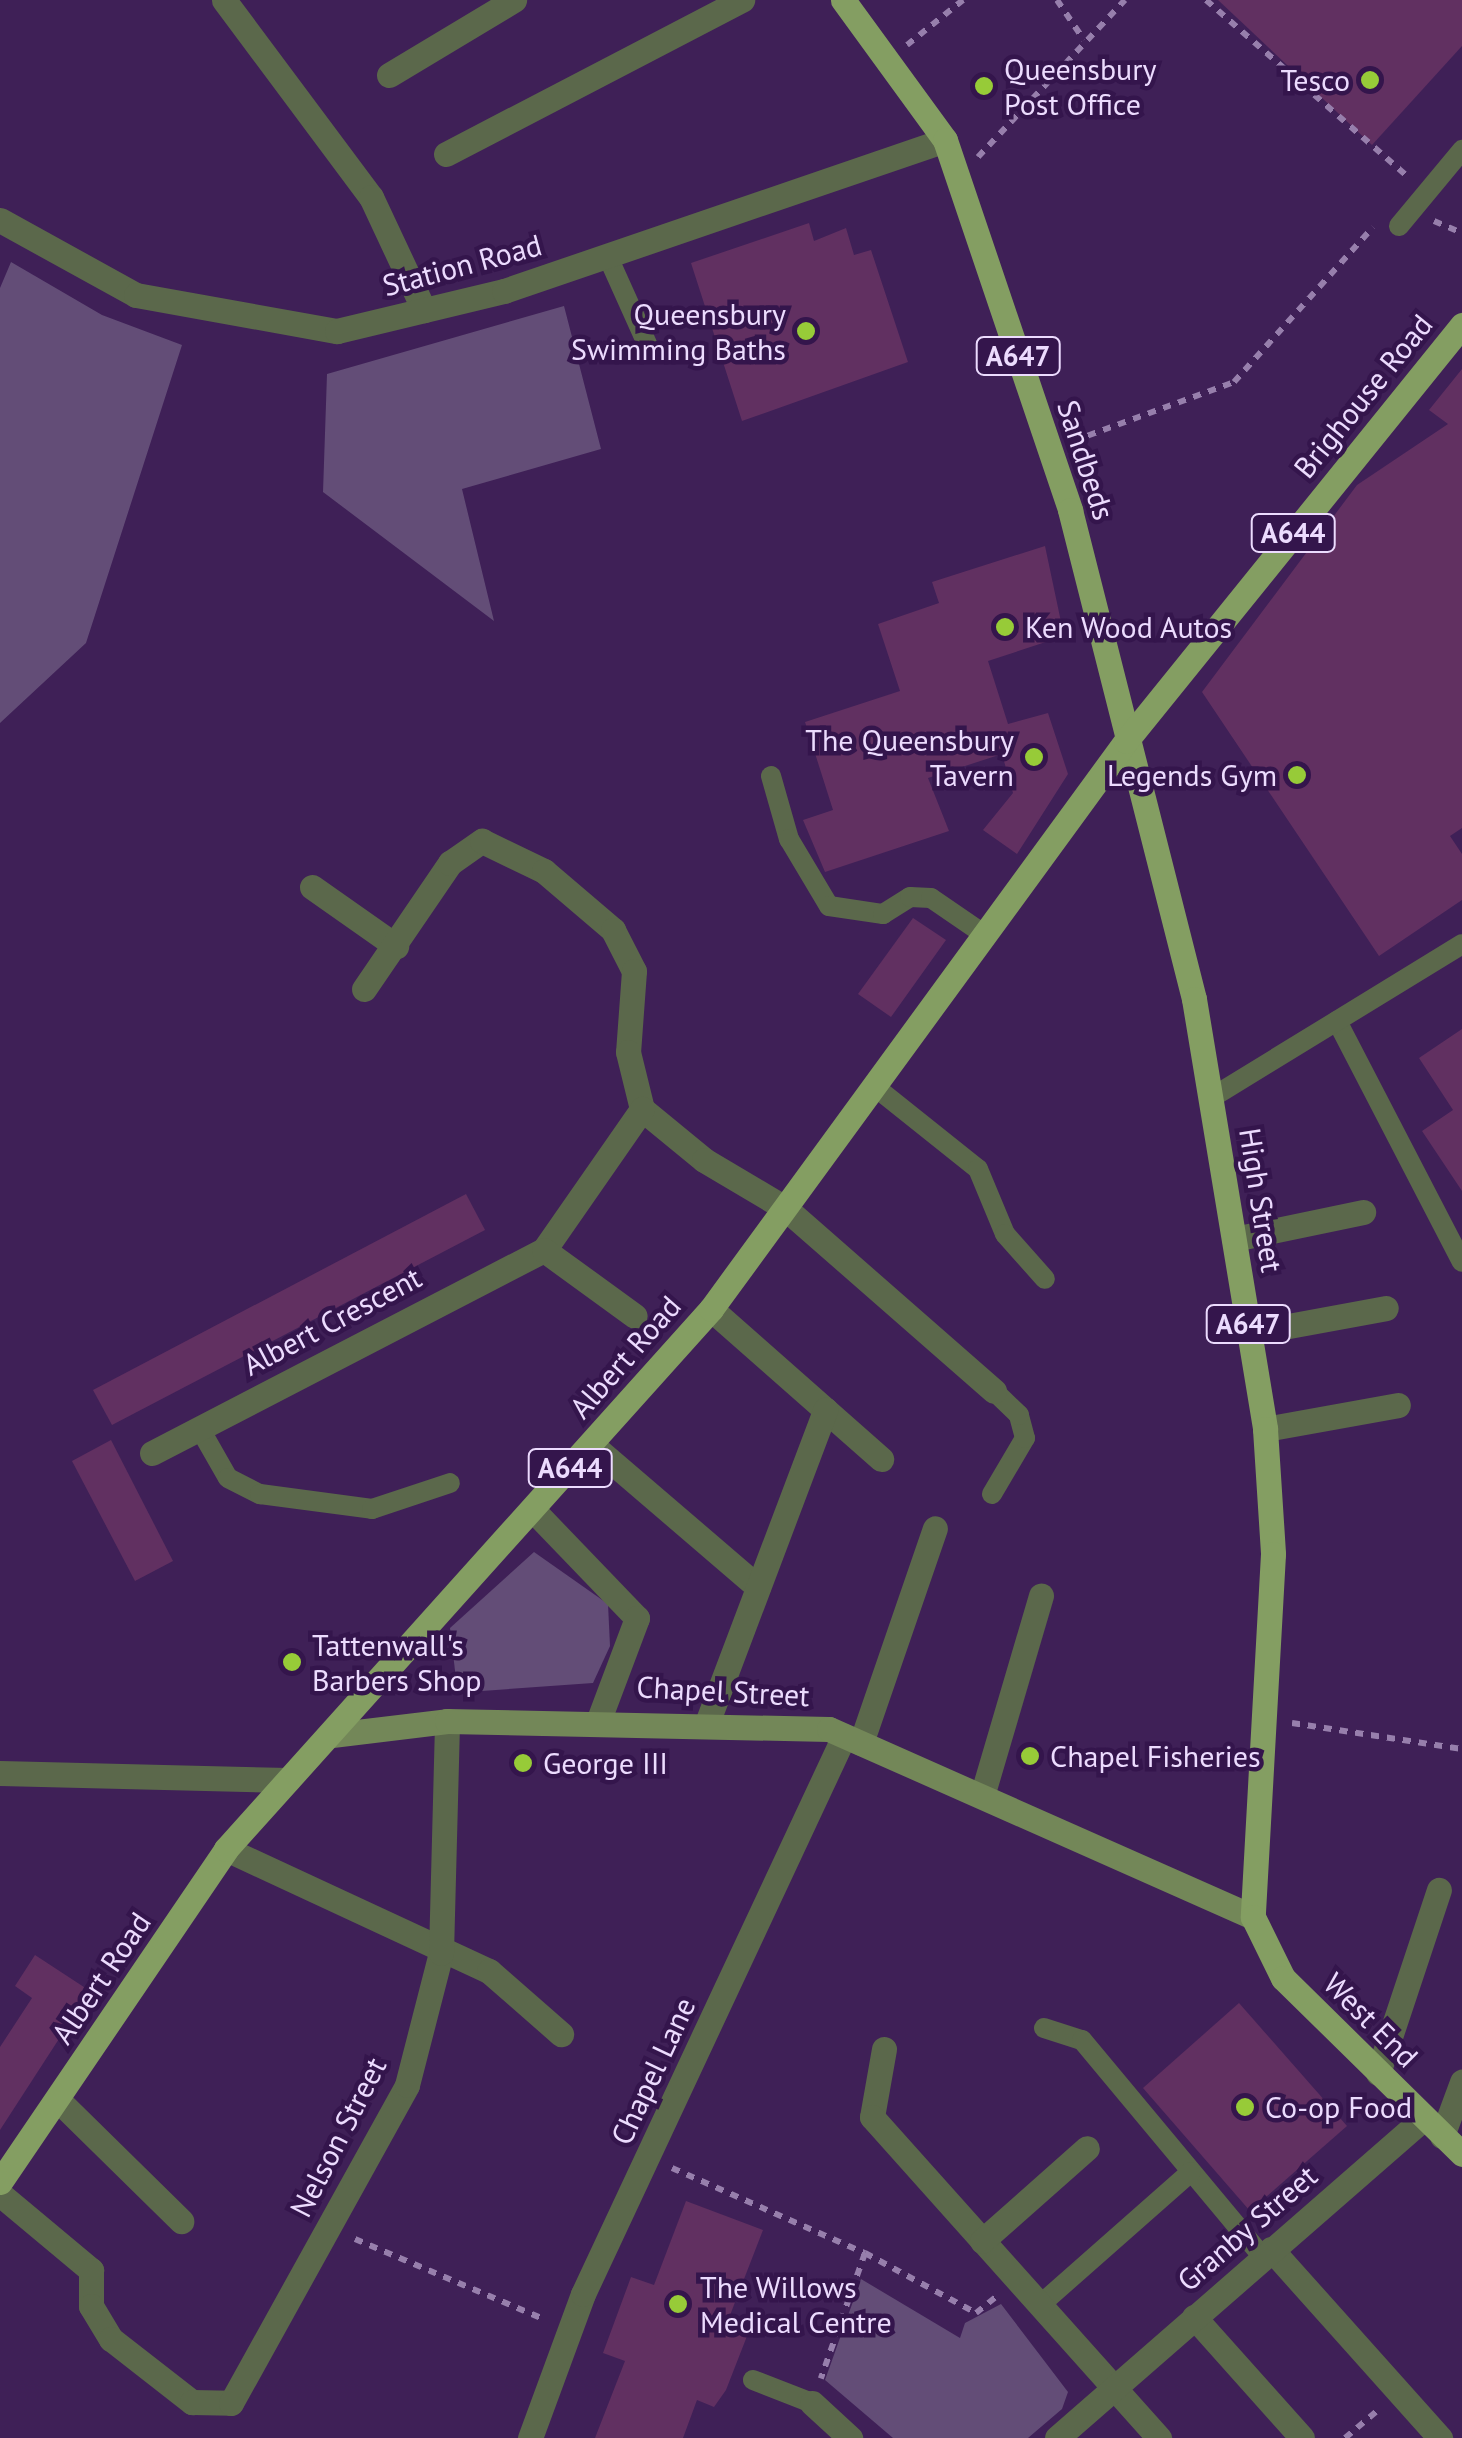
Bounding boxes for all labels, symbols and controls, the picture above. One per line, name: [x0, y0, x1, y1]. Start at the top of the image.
place label: Queensbury Post Office: [1004, 51, 1156, 122]
place label: Tesco: [1280, 62, 1350, 98]
marker: Tesco: [1359, 69, 1381, 91]
marker: Queensbury Post Office: [973, 75, 995, 97]
street label: Station Road: [379, 226, 545, 304]
place label: Queensbury Swimming Baths: [571, 296, 786, 366]
street label: Brighouse Road: [1286, 307, 1440, 485]
marker: Queensbury Swimming Baths: [795, 320, 817, 342]
road number: A647: [976, 333, 1060, 379]
street label: Sandbeds: [1050, 396, 1122, 524]
road number: A644: [1250, 510, 1336, 556]
place label: Ken Wood Autos: [1025, 609, 1234, 645]
marker: Ken Wood Autos: [994, 616, 1016, 638]
place label: The Queensbury Tavern: [805, 722, 1014, 792]
marker: The Queensbury Tavern: [1023, 746, 1045, 768]
place label: Legends Gym: [1107, 757, 1277, 793]
marker: Legends Gym: [1286, 764, 1308, 786]
street label: High Street: [1232, 1125, 1290, 1275]
street label: Albert Crescent: [237, 1259, 427, 1383]
street label: Albert Road: [562, 1288, 688, 1426]
road number: A647: [1206, 1301, 1290, 1347]
road number: A644: [528, 1445, 612, 1491]
place label: Tattenwall's Barbers Shop: [312, 1627, 482, 1698]
marker: Tattenwall's Barbers Shop: [281, 1651, 303, 1673]
street label: Chapel Street: [636, 1668, 810, 1714]
place label: Chapel Fisheries: [1050, 1738, 1261, 1774]
place label: George III: [543, 1745, 668, 1781]
marker: Chapel Fisheries: [1019, 1745, 1041, 1767]
marker: George III: [512, 1752, 534, 1774]
street label: Albert Road: [44, 1906, 158, 2050]
street label: West End: [1316, 1965, 1426, 2075]
street label: Chapel Lane: [603, 1992, 703, 2150]
street label: Nelson Street: [282, 2051, 394, 2223]
place label: Co-op Food: [1265, 2089, 1412, 2125]
marker: Co-op Food: [1234, 2096, 1256, 2118]
street label: Granby Street: [1169, 2157, 1325, 2299]
place label: The Willows Medical Centre: [700, 2269, 892, 2340]
marker: The Willows Medical Centre: [665, 2291, 691, 2317]

